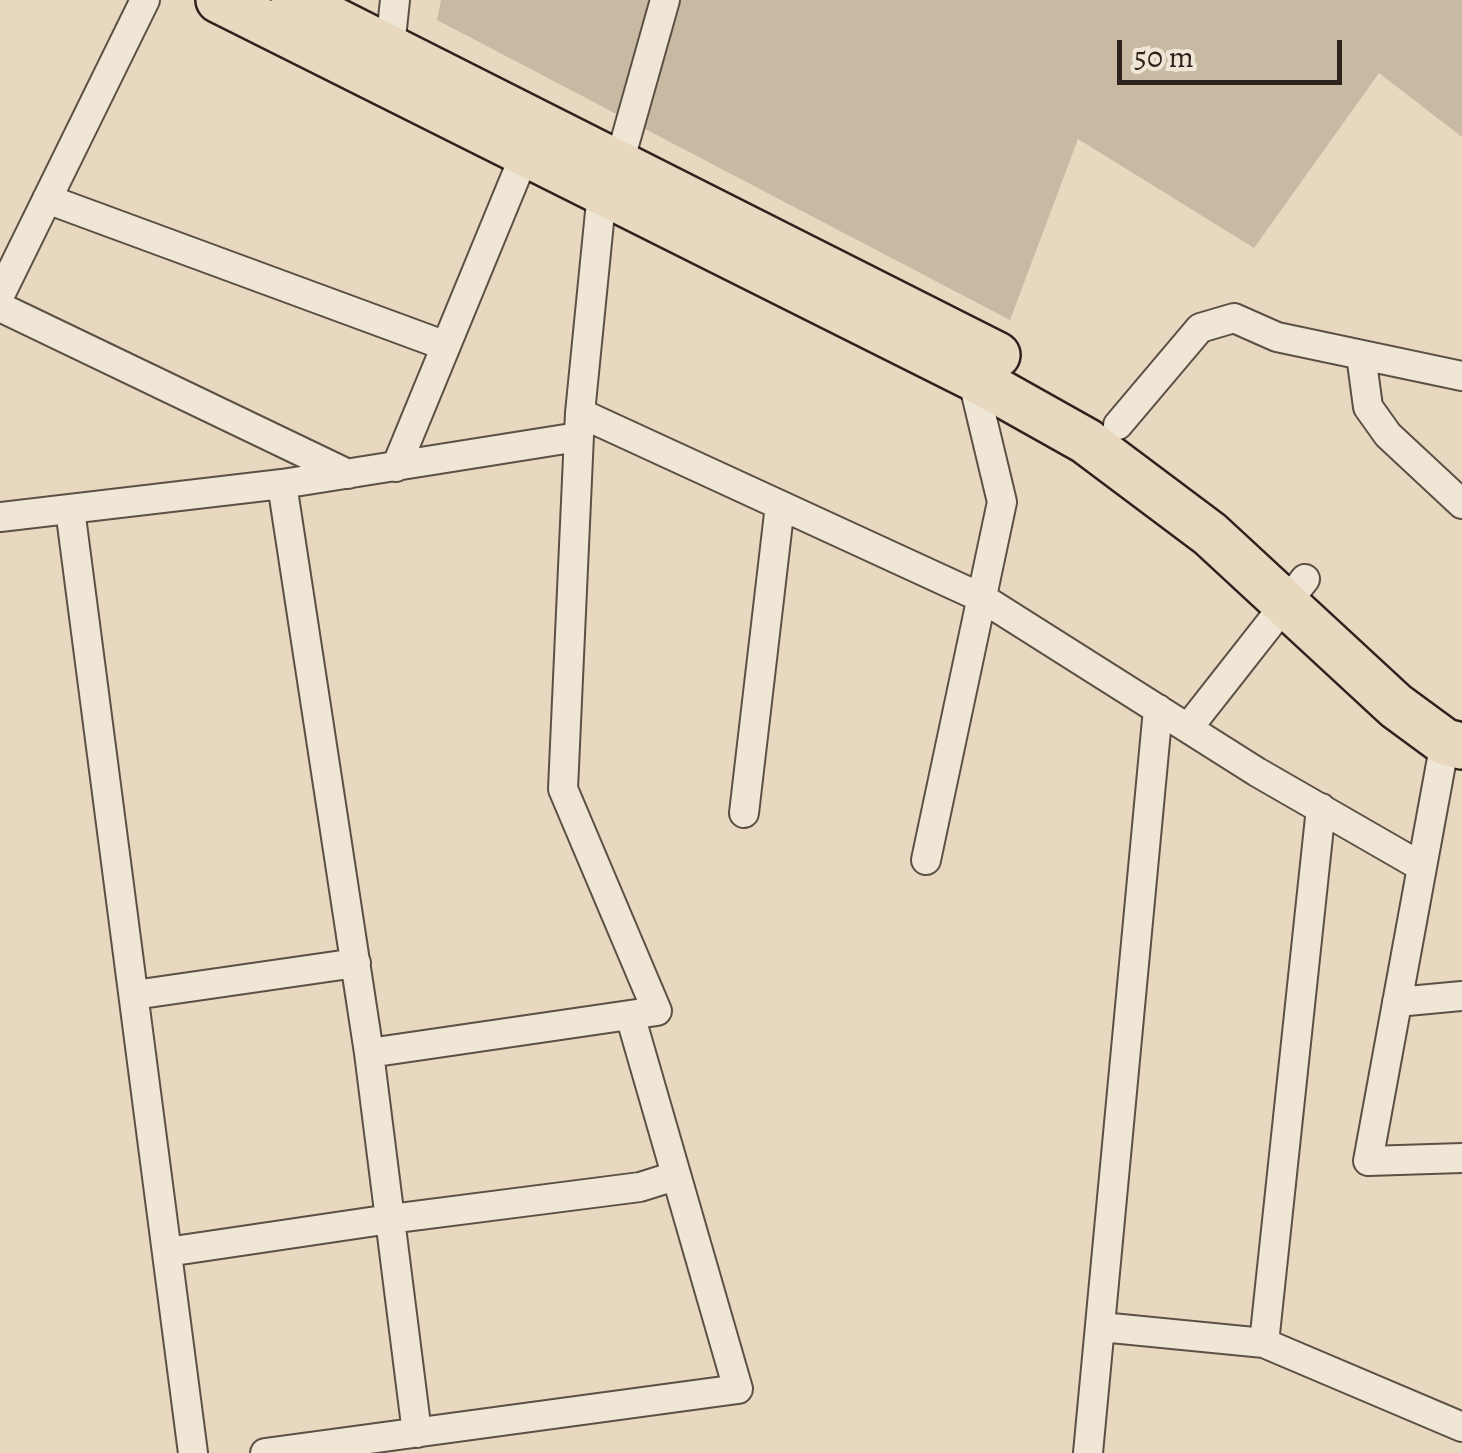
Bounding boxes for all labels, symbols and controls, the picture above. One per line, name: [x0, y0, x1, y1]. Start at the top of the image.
scale bar: [1122, 20, 1347, 82]
text: 50 m: [1134, 37, 1194, 77]

